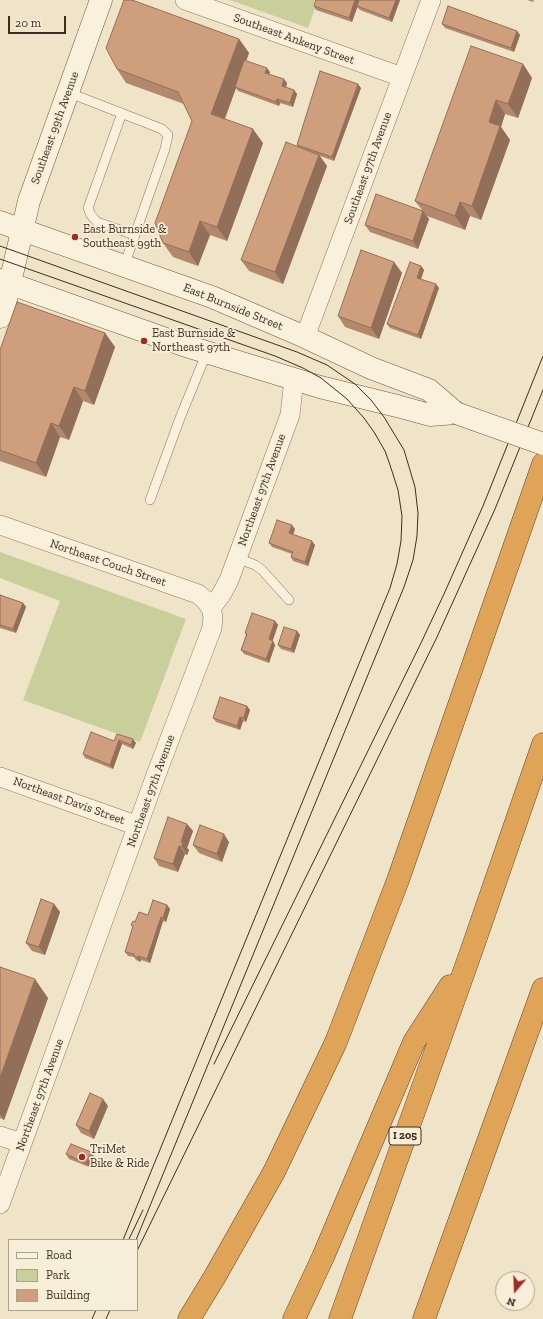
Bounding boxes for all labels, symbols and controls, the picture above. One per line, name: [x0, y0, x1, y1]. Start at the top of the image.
scale bar: [10, 8, 68, 34]
street label: Southeast Ankeny Street: [232, 10, 356, 68]
text: 20 m: [15, 16, 41, 30]
street label: Southeast 99th Avenue: [28, 70, 82, 186]
street label: Southeast 97th Avenue: [341, 110, 395, 226]
place label: East Burnside & Southeast 99th: [83, 223, 167, 251]
marker: East Burnside & Southeast 99th: [70, 232, 80, 242]
street label: East Burnside Street: [181, 280, 285, 334]
place label: East Burnside & Northeast 97th: [152, 327, 236, 355]
marker: East Burnside & Northeast 97th: [139, 336, 149, 346]
street label: Northeast 97th Avenue: [235, 432, 289, 548]
street label: Northeast Couch Street: [48, 536, 168, 590]
street label: Northeast 97th Avenue: [124, 733, 178, 849]
street label: Northeast Davis Street: [11, 774, 127, 828]
street label: Northeast 97th Avenue: [13, 1037, 67, 1153]
road number: I 205: [389, 1127, 421, 1145]
place label: TriMet Bike & Ride: [90, 1143, 149, 1171]
marker: TriMet Bike & Ride: [77, 1152, 87, 1162]
legend: [8, 1239, 138, 1311]
text: Road: [46, 1248, 72, 1262]
text: Park: [46, 1268, 70, 1282]
north arrow: [495, 1271, 535, 1311]
text: Building: [46, 1288, 90, 1302]
text: N: [505, 1294, 517, 1309]

